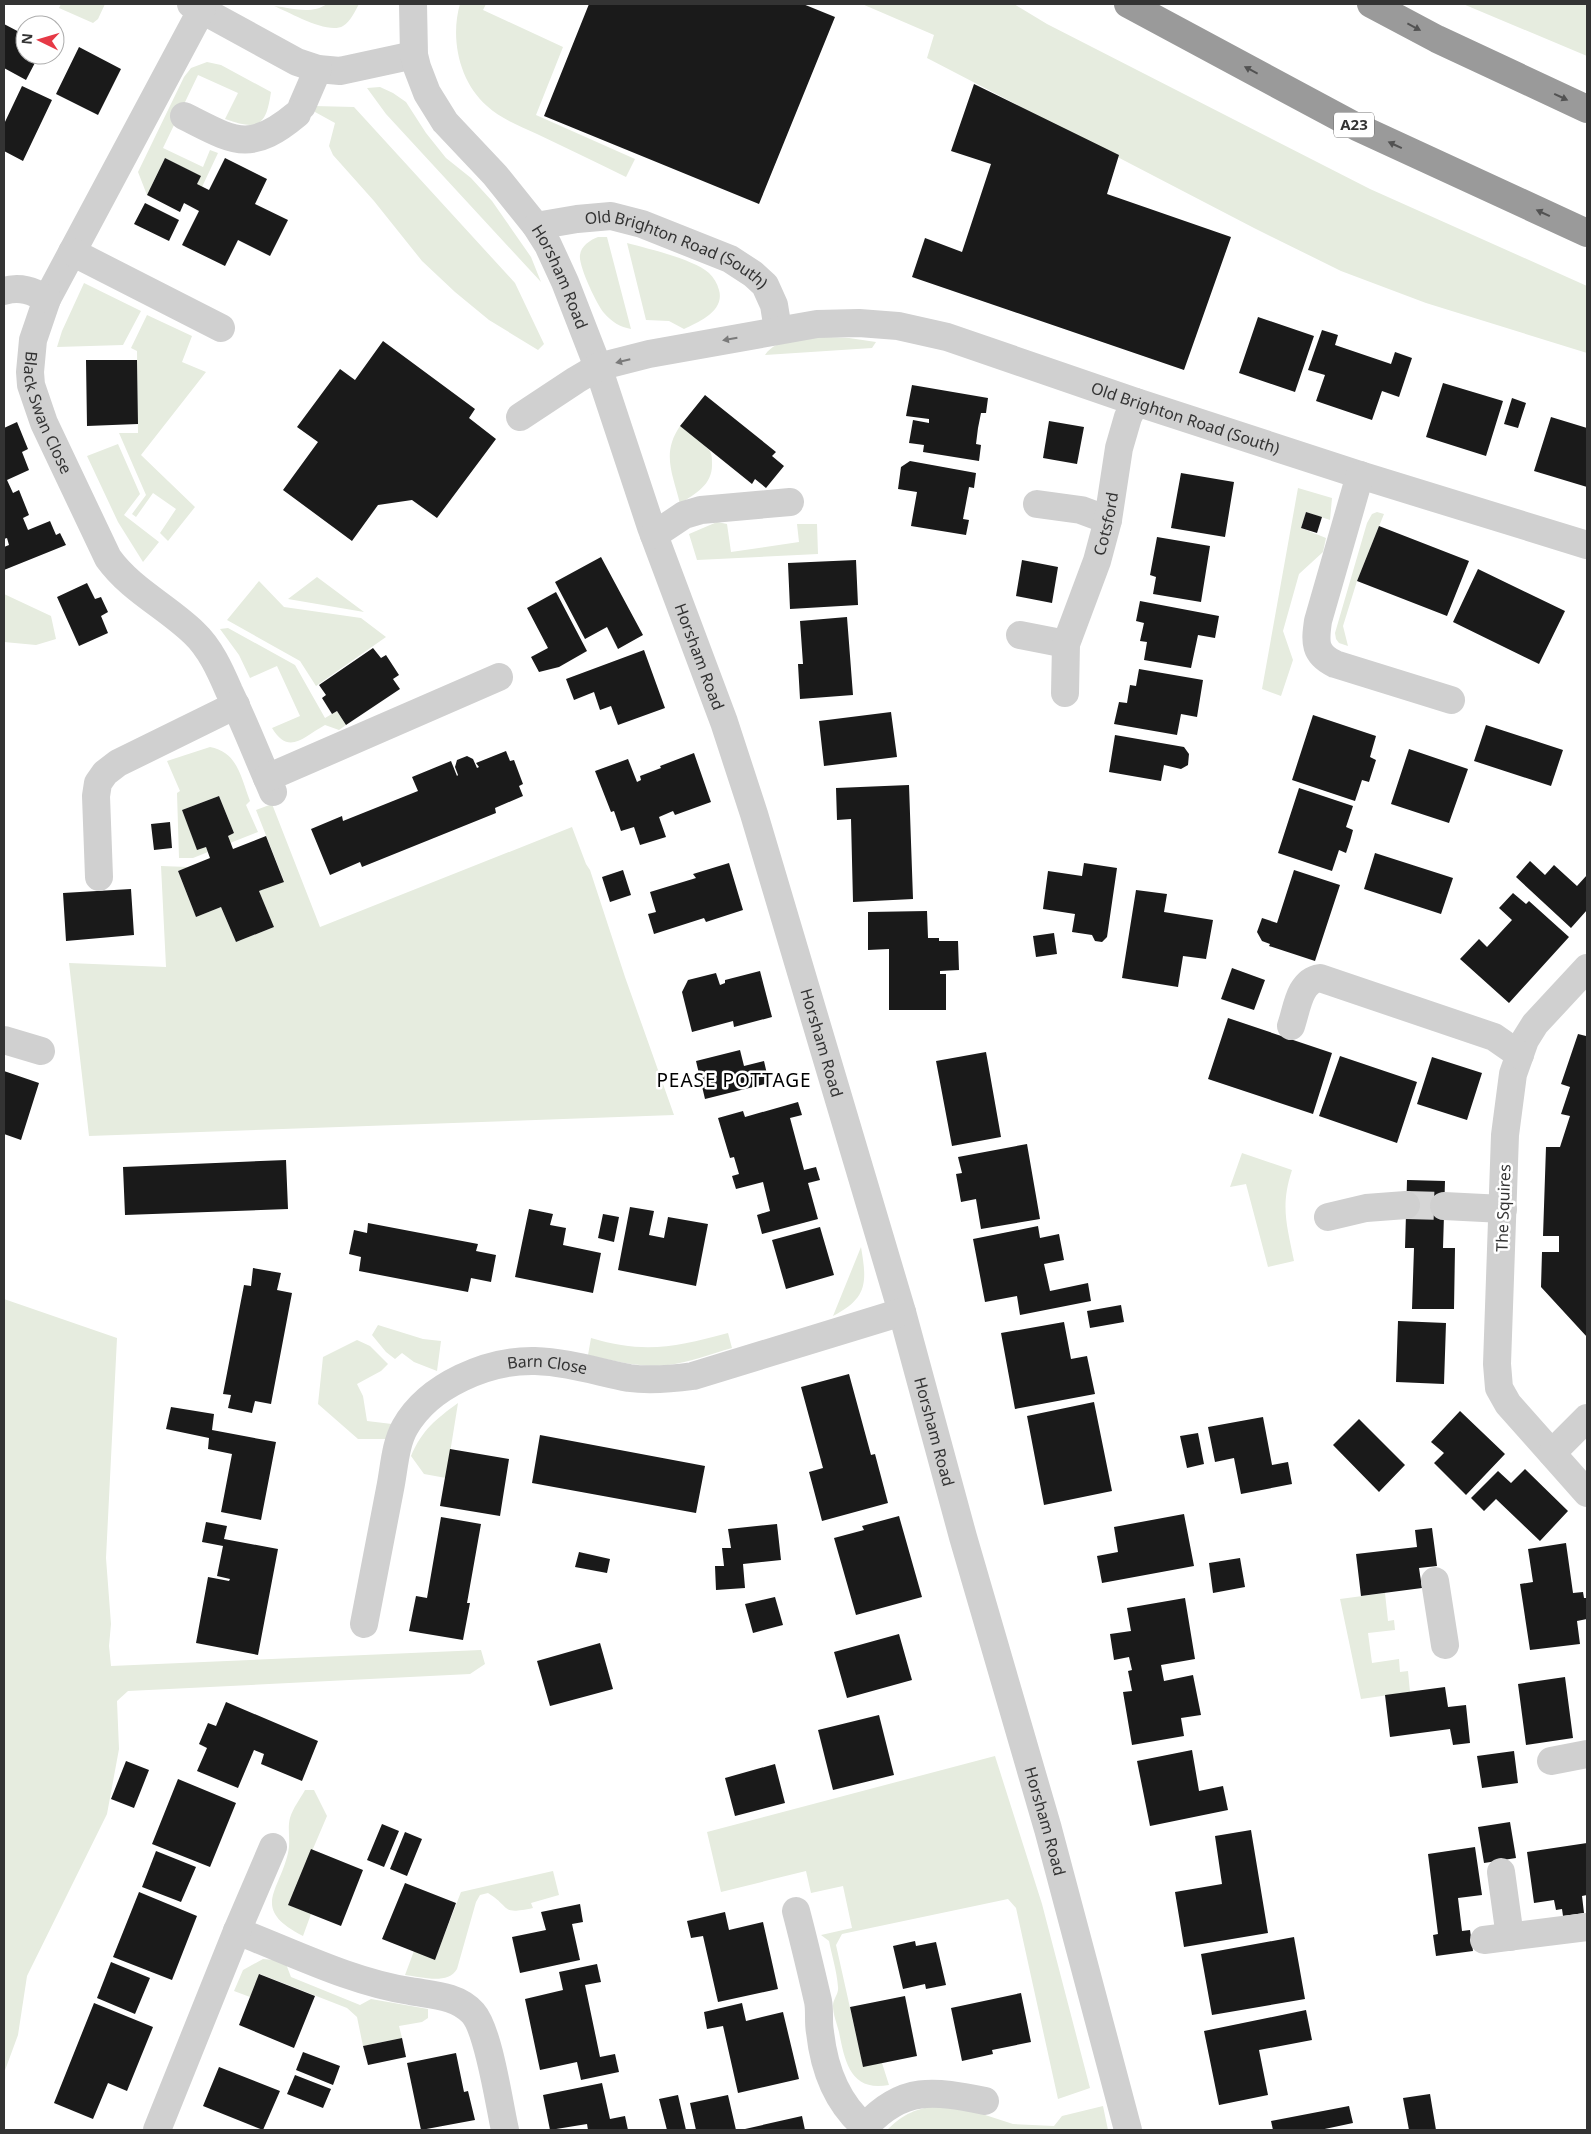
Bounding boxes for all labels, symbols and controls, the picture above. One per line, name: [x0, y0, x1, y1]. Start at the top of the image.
north arrow: [15, 15, 65, 65]
one-way arrow: [1407, 22, 1421, 31]
text: N: [17, 32, 37, 45]
one-way arrow: [1244, 66, 1258, 74]
one-way arrow: [1554, 93, 1568, 101]
road number: A23: [1334, 112, 1374, 138]
one-way arrow: [1388, 140, 1402, 148]
street label: Old Brighton Road (South): [584, 205, 773, 294]
one-way arrow: [1536, 208, 1550, 216]
street label: Horsham Road: [527, 220, 593, 332]
one-way arrow: [721, 336, 737, 344]
street label: Black Swan Close: [19, 350, 78, 477]
one-way arrow: [616, 357, 631, 365]
street label: Old Brighton Road (South): [1088, 376, 1283, 459]
street label: Cotsford: [1088, 490, 1123, 558]
street label: Horsham Road: [670, 600, 730, 713]
street label: Horsham Road: [795, 986, 848, 1100]
district label: PEASE POTTAGE: [656, 1067, 812, 1093]
street label: The Squires: [1490, 1164, 1516, 1252]
street label: Barn Close: [506, 1350, 590, 1379]
street label: Horsham Road: [909, 1375, 960, 1489]
street label: Horsham Road: [1019, 1764, 1071, 1878]

